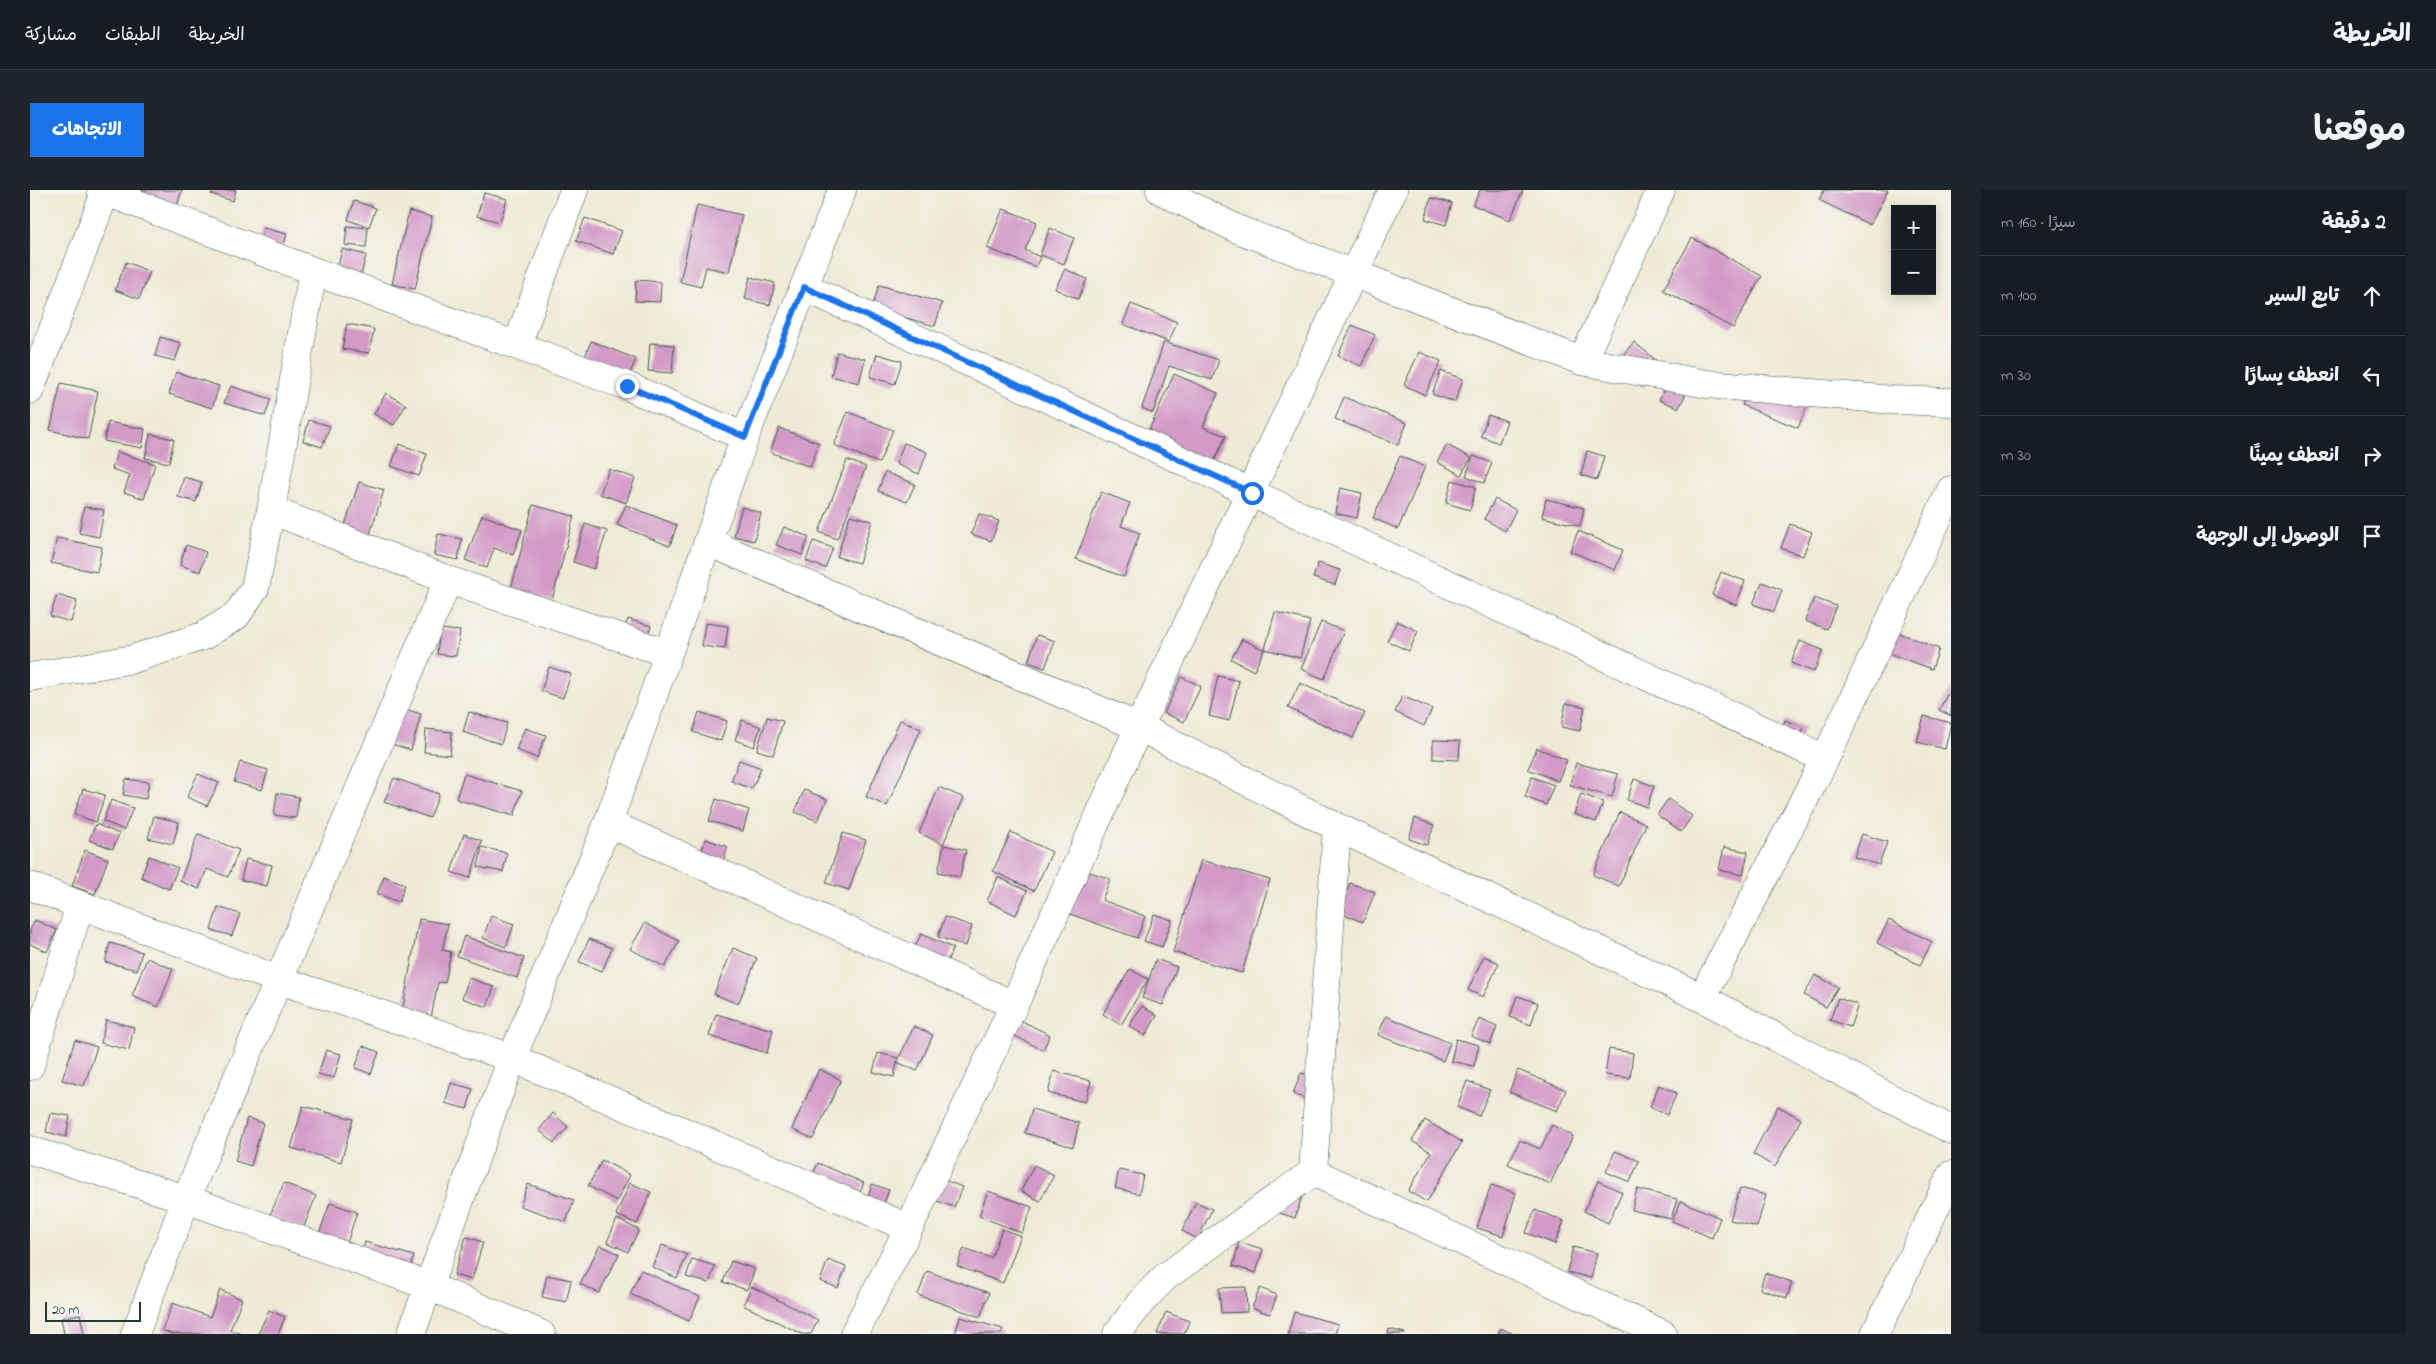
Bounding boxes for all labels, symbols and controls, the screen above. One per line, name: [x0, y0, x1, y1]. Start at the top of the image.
text: الخريطة: [2333, 18, 2411, 53]
text: مشاركة: [25, 23, 77, 49]
text: الطبقات: [105, 23, 161, 49]
text: الخريطة: [189, 23, 245, 49]
button: الاتجاهات: [30, 103, 144, 157]
text: موقعنا: [2313, 106, 2406, 157]
map controls: [1891, 205, 1936, 295]
button: +: [1891, 205, 1936, 250]
text: 2 دقيقة: [2322, 208, 2386, 238]
text: سيرًا · 160 m: [2001, 211, 2076, 235]
button: −: [1891, 250, 1936, 295]
icon: ahead: [2358, 282, 2386, 310]
text: تابع السير: [2267, 283, 2339, 310]
text: 100 m: [2001, 284, 2036, 308]
icon: left: [2358, 362, 2386, 390]
text: انعطف يسارًا: [2244, 363, 2339, 390]
text: 30 m: [2001, 364, 2031, 388]
route end: [616, 375, 639, 398]
icon: right: [2358, 442, 2386, 470]
text: انعطف يمينًا: [2249, 443, 2339, 470]
text: 30 m: [2001, 444, 2031, 468]
route start: [1241, 482, 1264, 505]
icon: arrive: [2358, 522, 2386, 550]
text: الوصول إلى الوجهة: [2196, 523, 2339, 550]
scale bar: [45, 1299, 141, 1322]
text: 20 m: [52, 1300, 79, 1321]

